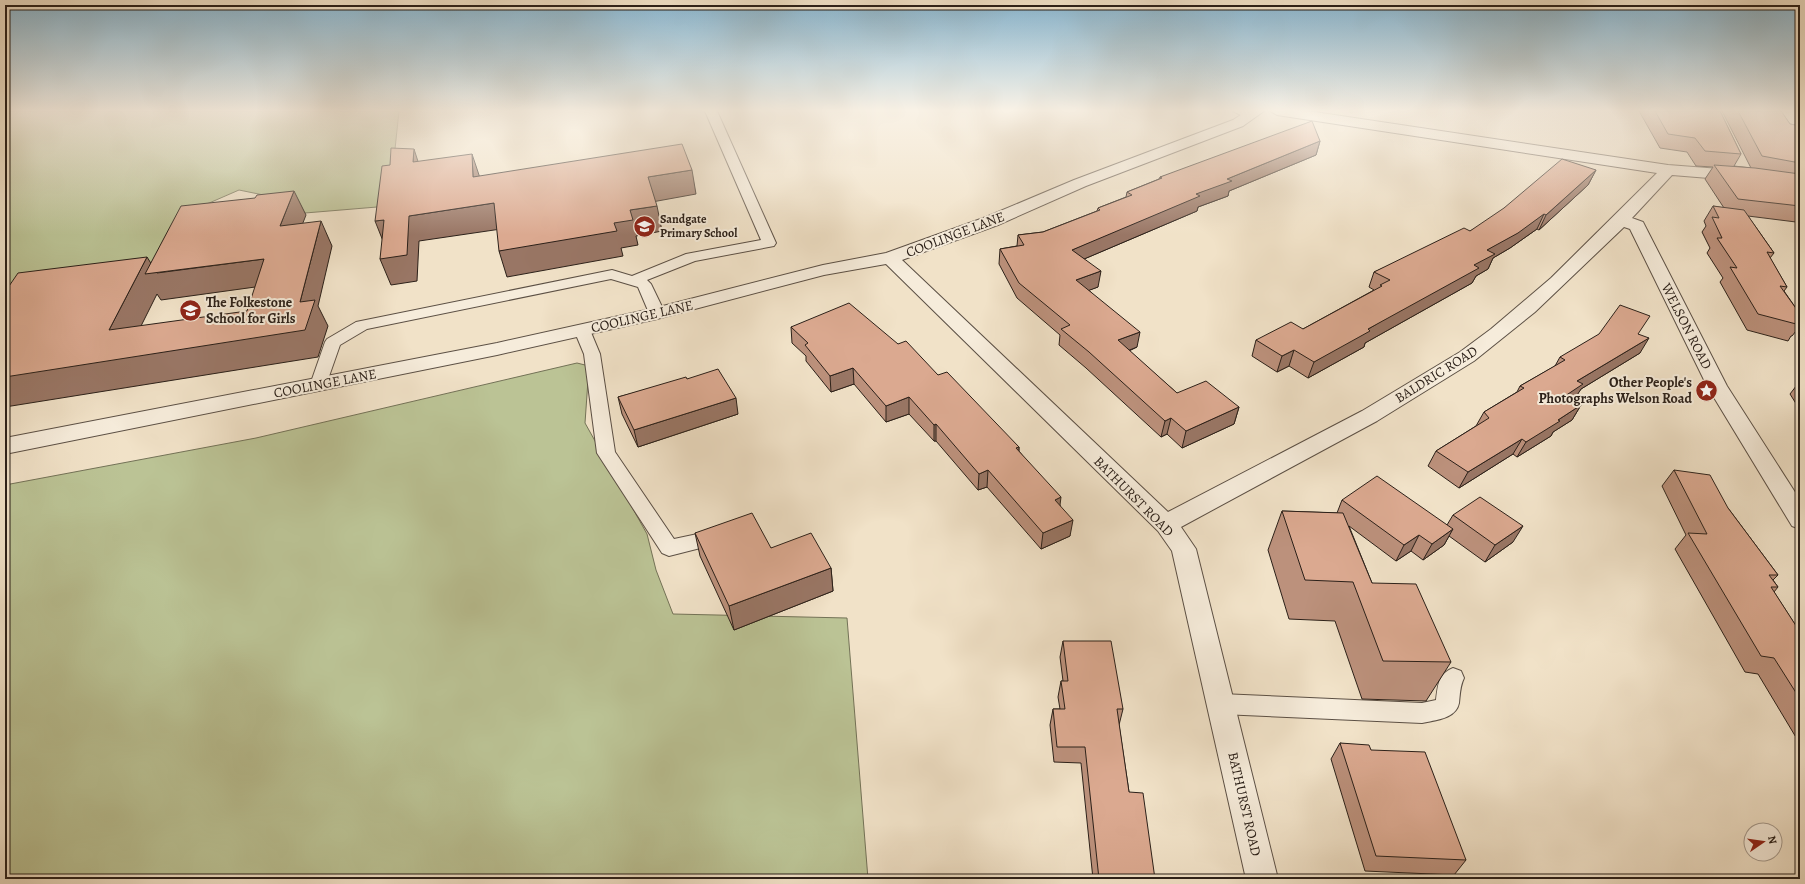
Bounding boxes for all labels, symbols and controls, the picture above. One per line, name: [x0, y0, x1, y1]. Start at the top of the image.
street label: COOLINGE LANE: [903, 207, 1007, 262]
place label: Sandgate Primary School: [660, 211, 738, 241]
school or university icon: Sandgate Primary School: [632, 213, 658, 239]
street label: WELSON ROAD: [1656, 279, 1717, 373]
place label: The Folkestone School for Girls: [206, 293, 296, 328]
street label: COOLINGE LANE: [589, 296, 695, 337]
school or university icon: The Folkestone School for Girls: [178, 297, 204, 323]
street label: BALDRIC ROAD: [1391, 341, 1481, 407]
street label: COOLINGE LANE: [272, 364, 378, 403]
place label: Other People's Photographs Welson Road: [1539, 373, 1692, 408]
place icon: Other People's Photographs Welson Road: [1694, 377, 1720, 403]
street label: BATHURST ROAD: [1089, 452, 1178, 541]
street label: BATHURST ROAD: [1223, 750, 1266, 858]
north arrow: [1743, 822, 1783, 862]
text: N: [1764, 834, 1780, 845]

